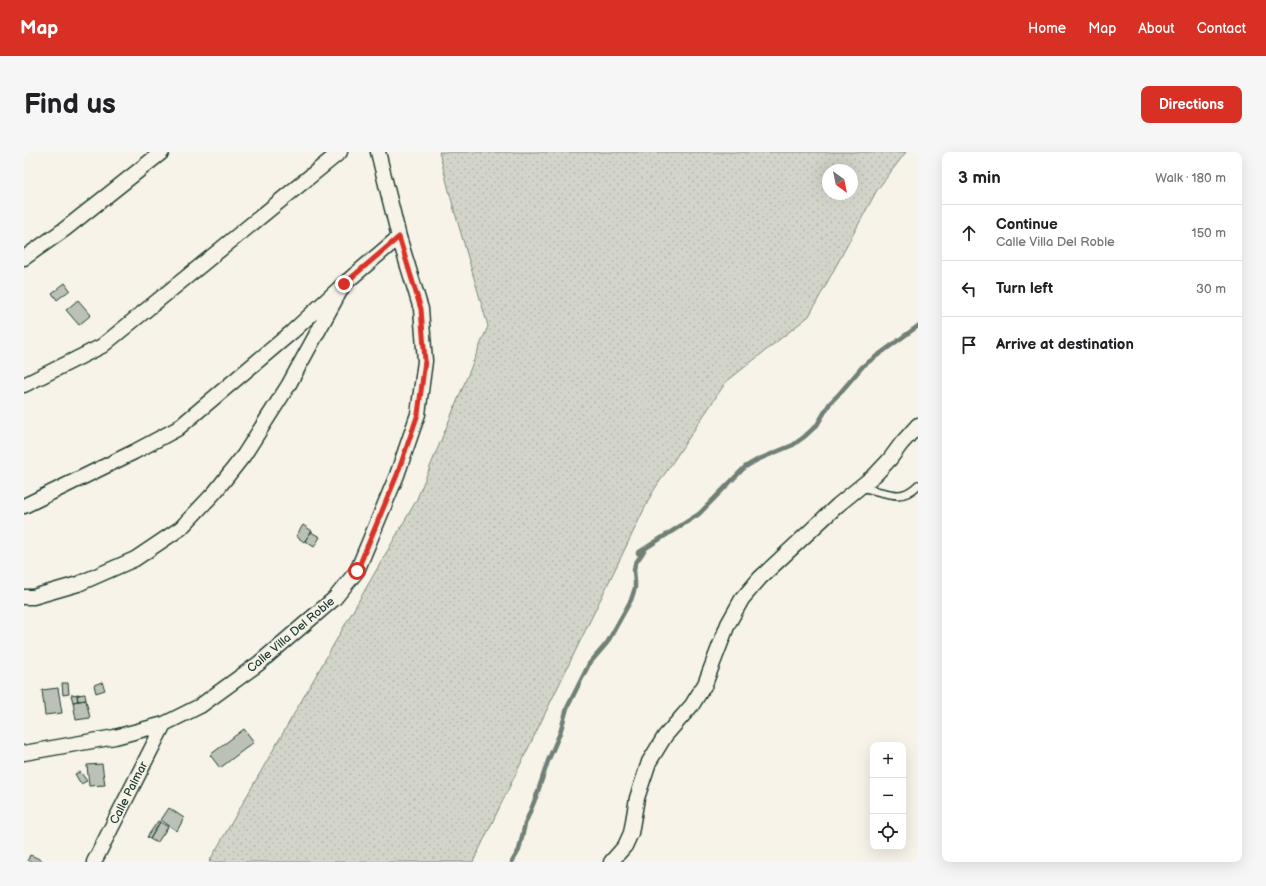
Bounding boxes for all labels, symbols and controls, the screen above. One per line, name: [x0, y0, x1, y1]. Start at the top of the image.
text: Map: [20, 17, 58, 40]
text: Home: [1028, 20, 1066, 37]
text: Map: [1088, 20, 1116, 37]
text: About: [1138, 20, 1175, 37]
text: Contact: [1197, 20, 1246, 37]
button: Directions: [1141, 86, 1242, 123]
text: Find us: [24, 88, 116, 121]
north arrow: [822, 164, 858, 200]
text: 3 min: [958, 168, 1001, 188]
text: Walk · 180 m: [1155, 170, 1226, 186]
text: Continue: [996, 215, 1058, 234]
icon: ahead: [958, 222, 980, 244]
text: 150 m: [1192, 225, 1226, 241]
text: Calle Villa Del Roble: [996, 234, 1115, 250]
route end: [335, 275, 353, 293]
icon: left: [958, 278, 980, 300]
text: Turn left: [996, 279, 1053, 298]
text: 30 m: [1196, 281, 1226, 297]
icon: arrive: [958, 334, 980, 356]
text: Arrive at destination: [996, 335, 1134, 354]
route start: [348, 562, 366, 580]
street label: Calle Villa Del Roble: [244, 594, 338, 676]
map controls: [870, 742, 906, 850]
button: +: [870, 742, 906, 778]
street label: Calle Palmar: [107, 758, 152, 827]
button: −: [870, 778, 906, 814]
button: locate: [870, 814, 906, 850]

